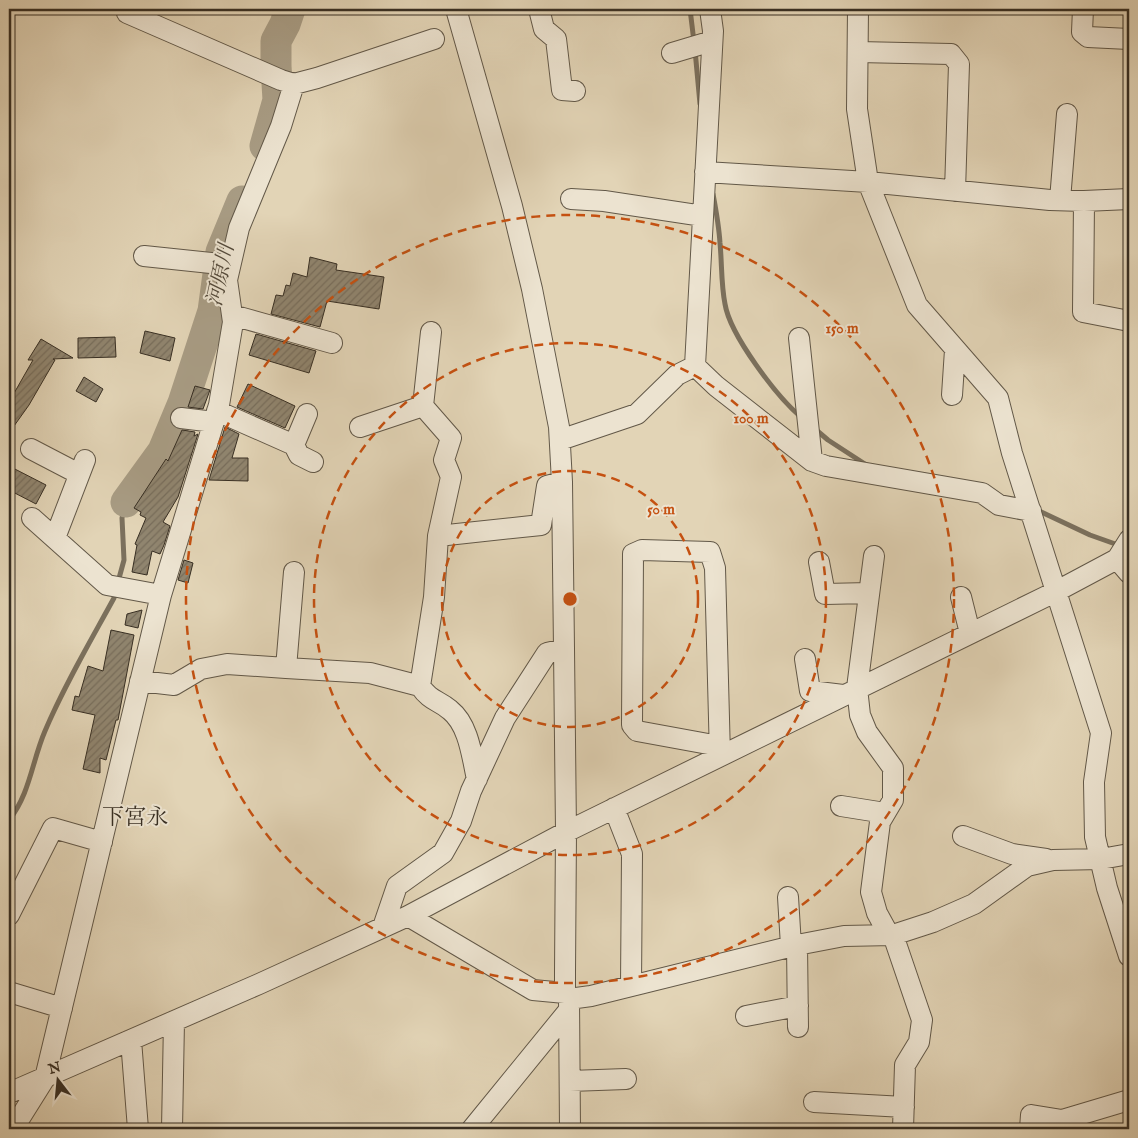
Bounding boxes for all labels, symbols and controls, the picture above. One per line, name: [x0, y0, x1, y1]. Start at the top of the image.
water label: 河原川: [202, 240, 242, 309]
text: 150 m: [825, 319, 859, 338]
text: 100 m: [733, 409, 769, 428]
text: 50 m: [647, 500, 675, 519]
centre of rings: [561, 590, 579, 608]
district label: 下宮永: [102, 804, 168, 832]
north arrow: [32, 1056, 82, 1106]
text: N: [45, 1058, 63, 1079]

